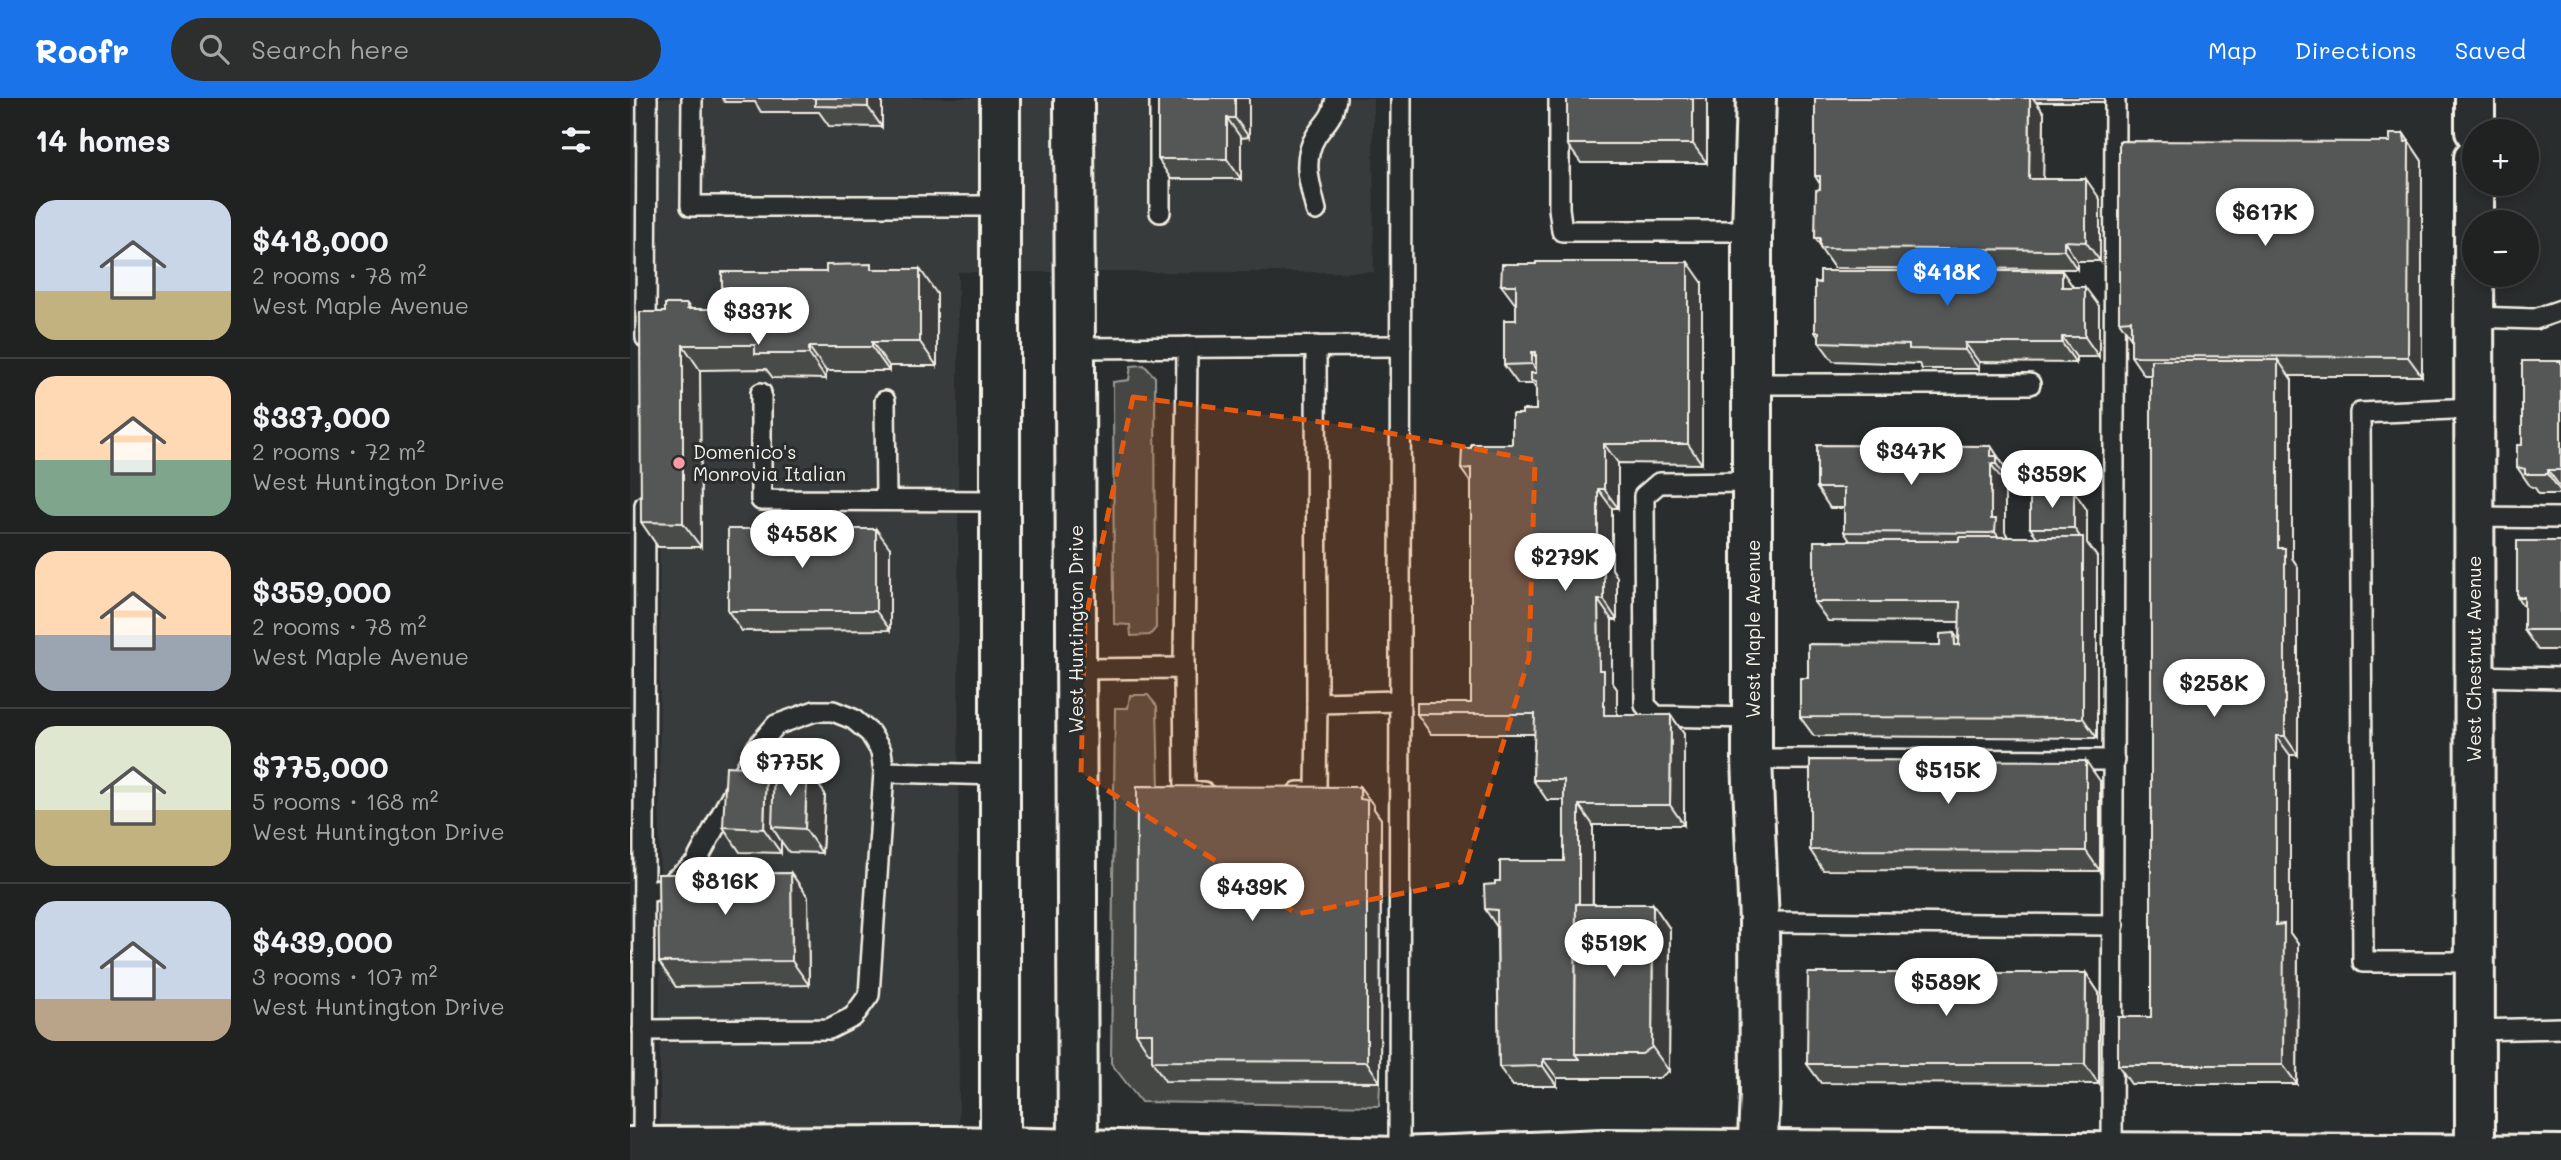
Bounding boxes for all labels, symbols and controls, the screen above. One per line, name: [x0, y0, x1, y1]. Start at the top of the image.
search box: [171, 18, 661, 81]
text: Roofr: [35, 28, 129, 71]
icon: search: [195, 30, 233, 68]
text: Search here: [251, 32, 409, 66]
text: Map: [2208, 34, 2257, 65]
text: Directions: [2295, 34, 2417, 65]
text: Saved: [2455, 34, 2526, 65]
map controls: [2462, 119, 2539, 287]
button: +: [2462, 119, 2539, 196]
text: 14 homes: [35, 120, 171, 160]
icon: filters: [557, 121, 595, 159]
pin: $617K: [2216, 188, 2314, 248]
text: $617K: [2232, 196, 2298, 226]
button: −: [2462, 210, 2539, 287]
text: $418,000: [252, 220, 389, 260]
icon: home: [91, 228, 175, 312]
pin: $418K: [1898, 248, 1996, 308]
text: $418K: [1913, 256, 1981, 286]
text: 2 rooms · 78 m²: [252, 260, 426, 290]
pin: $337K: [709, 288, 807, 347]
text: West Maple Avenue: [252, 290, 469, 320]
text: $337K: [723, 295, 793, 325]
text: $337,000: [252, 396, 390, 436]
icon: home: [91, 404, 175, 488]
pin: $347K: [1862, 428, 1960, 487]
text: $347K: [1876, 435, 1946, 465]
text: 2 rooms · 72 m²: [252, 436, 425, 466]
place label: Domenico's Monrovia Italian: [693, 439, 846, 486]
pin: $359K: [2003, 450, 2101, 510]
marker: Domenico's Monrovia Italian: [671, 455, 687, 471]
text: $359K: [2017, 458, 2087, 488]
text: West Huntington Drive: [252, 466, 505, 496]
pin: $458K: [753, 510, 851, 570]
text: $458K: [766, 518, 838, 548]
street label: West Huntington Drive: [1063, 525, 1088, 733]
pin: $279K: [1516, 533, 1614, 593]
street label: West Maple Avenue: [1740, 539, 1765, 719]
text: $279K: [1531, 541, 1599, 571]
street label: West Chestnut Avenue: [2461, 556, 2486, 762]
text: $359,000: [252, 571, 391, 611]
icon: home: [91, 579, 175, 663]
text: 2 rooms · 78 m²: [252, 611, 426, 641]
text: West Maple Avenue: [252, 641, 469, 671]
pin: $258K: [2165, 660, 2263, 719]
text: $258K: [2179, 667, 2249, 697]
pin: $775K: [741, 738, 839, 798]
text: $775,000: [252, 746, 389, 786]
text: $775K: [756, 746, 824, 776]
pin: $515K: [1899, 746, 1997, 806]
icon: home: [91, 754, 175, 838]
text: $515K: [1915, 754, 1981, 784]
text: 5 rooms · 168 m²: [252, 786, 438, 816]
text: West Huntington Drive: [252, 816, 505, 846]
pin: $816K: [676, 858, 774, 917]
pin: $439K: [1203, 864, 1301, 923]
text: $816K: [691, 865, 759, 895]
text: $439K: [1216, 871, 1288, 901]
pin: $519K: [1565, 920, 1663, 979]
text: $439,000: [252, 921, 393, 961]
text: $519K: [1581, 927, 1647, 957]
icon: home: [91, 929, 175, 1013]
pin: $589K: [1897, 958, 1995, 1018]
text: 3 rooms · 107 m²: [252, 961, 438, 991]
text: $589K: [1911, 966, 1981, 996]
text: West Huntington Drive: [252, 991, 505, 1021]

